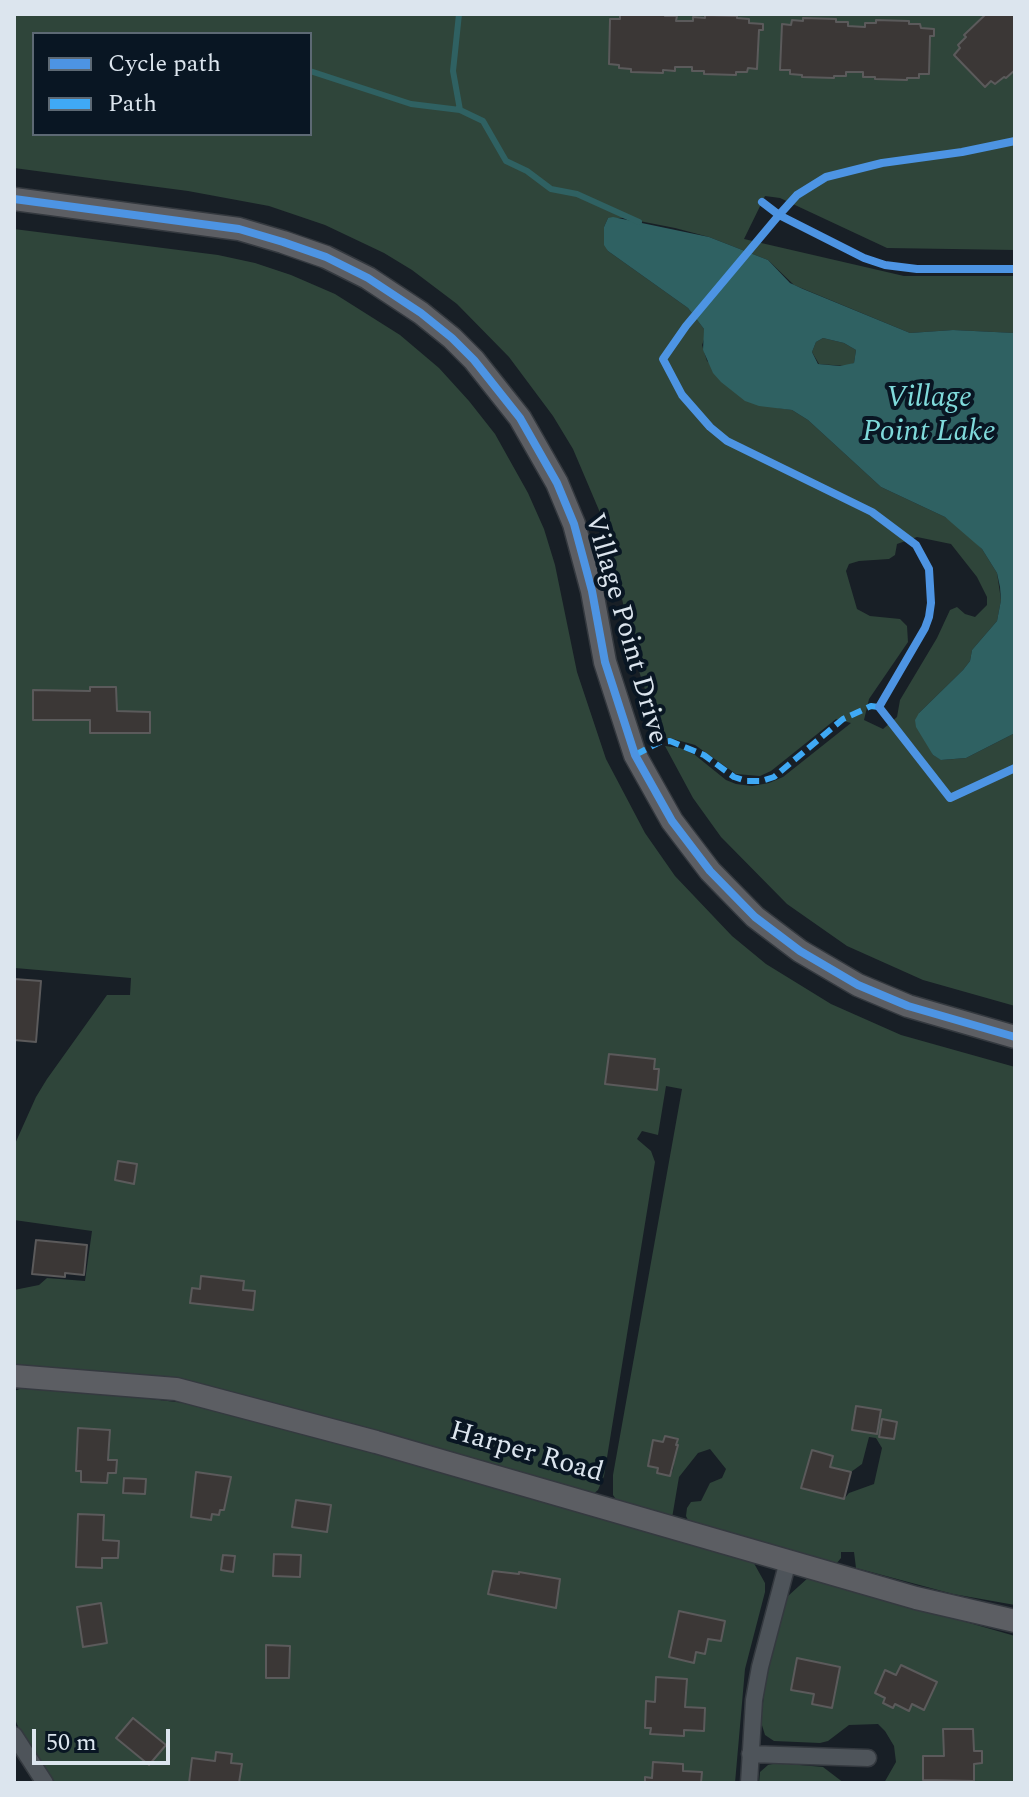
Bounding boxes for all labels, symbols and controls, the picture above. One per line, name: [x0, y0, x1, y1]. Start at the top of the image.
legend: [32, 32, 312, 136]
text: Cycle path: [108, 46, 221, 82]
text: Path: [108, 86, 157, 122]
water label: Village Point Lake: [862, 382, 996, 452]
street label: Village Point Drive: [575, 510, 673, 748]
street label: Harper Road: [445, 1416, 607, 1492]
scale bar: [36, 1713, 174, 1763]
text: 50 m: [46, 1725, 97, 1761]

